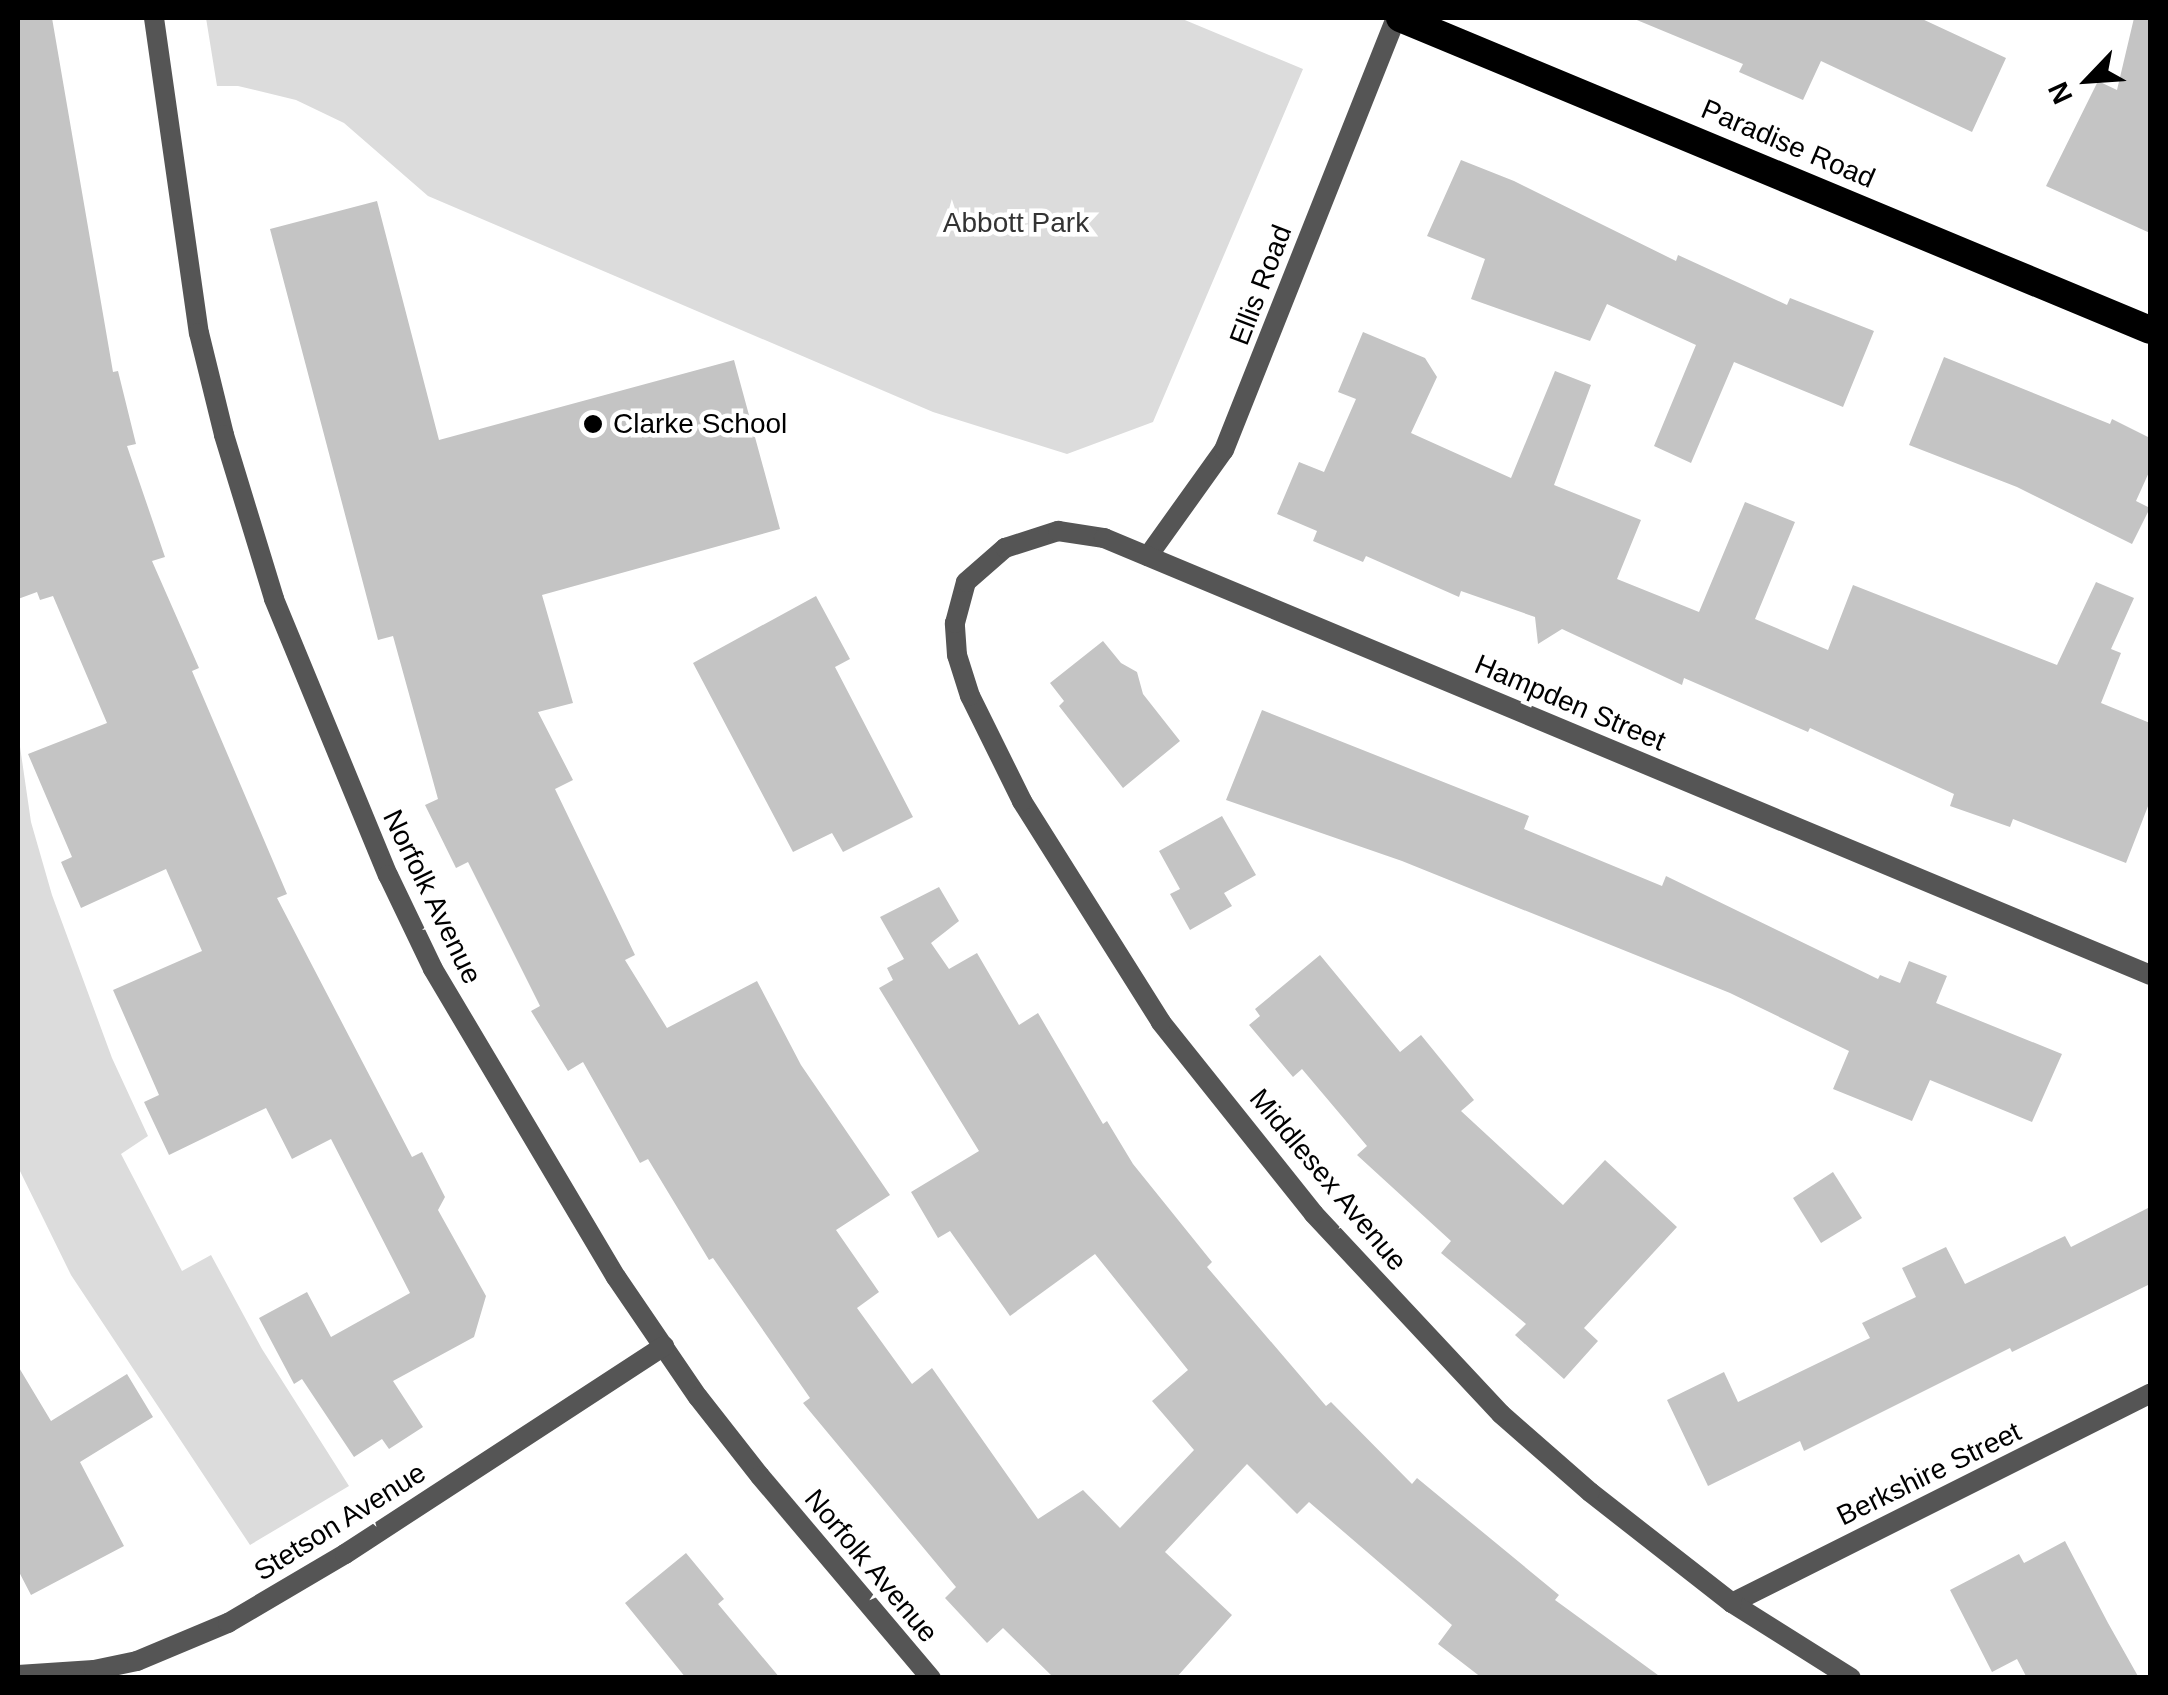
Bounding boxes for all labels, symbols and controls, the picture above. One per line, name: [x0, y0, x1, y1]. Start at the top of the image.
north arrow: [2038, 30, 2138, 130]
text: N: [2042, 77, 2079, 109]
street label: Paradise Road: [1696, 92, 1880, 196]
park label: Abbott Park: [943, 206, 1089, 240]
street label: Ellis Road: [1223, 220, 1299, 350]
place label: Clarke School: [613, 407, 787, 441]
marker: Clarke School: [582, 413, 604, 435]
street label: Hampden Street: [1470, 648, 1670, 758]
street label: Norfolk Avenue: [375, 804, 489, 990]
street label: Middlesex Avenue: [1242, 1082, 1414, 1278]
street label: Berkshire Street: [1831, 1415, 2027, 1533]
street label: Stetson Avenue: [247, 1456, 433, 1588]
street label: Norfolk Avenue: [797, 1482, 945, 1650]

